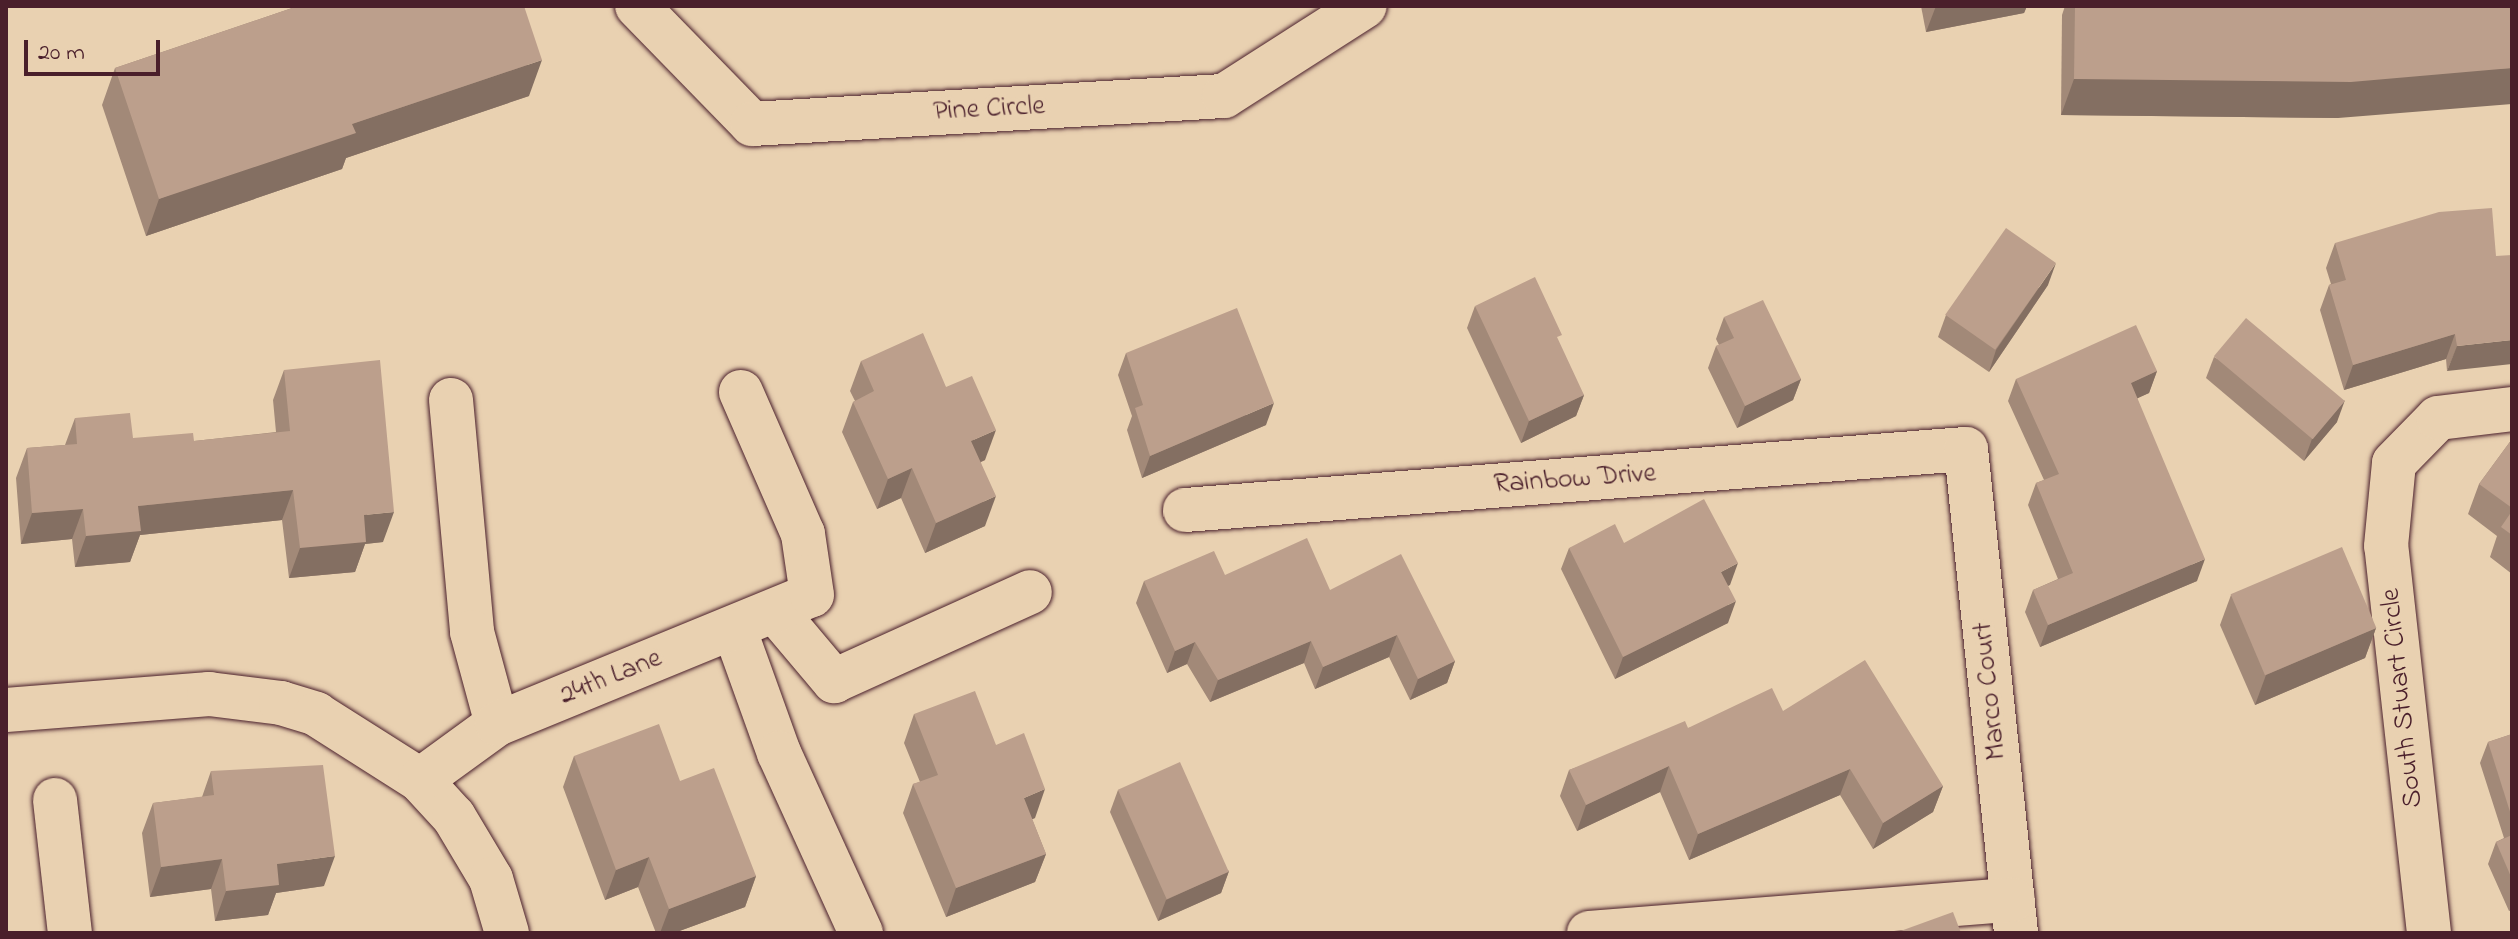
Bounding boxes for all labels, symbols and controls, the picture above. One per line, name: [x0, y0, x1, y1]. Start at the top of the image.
scale bar: [28, 24, 164, 74]
text: 20 m: [38, 36, 85, 71]
street label: Pine Circle: [932, 90, 1046, 130]
street label: Rainbow Drive: [1493, 458, 1657, 502]
street label: South Stuart Circle: [2375, 587, 2431, 809]
street label: Marco Court: [1967, 620, 2015, 762]
street label: 24th Lane: [555, 642, 667, 714]

